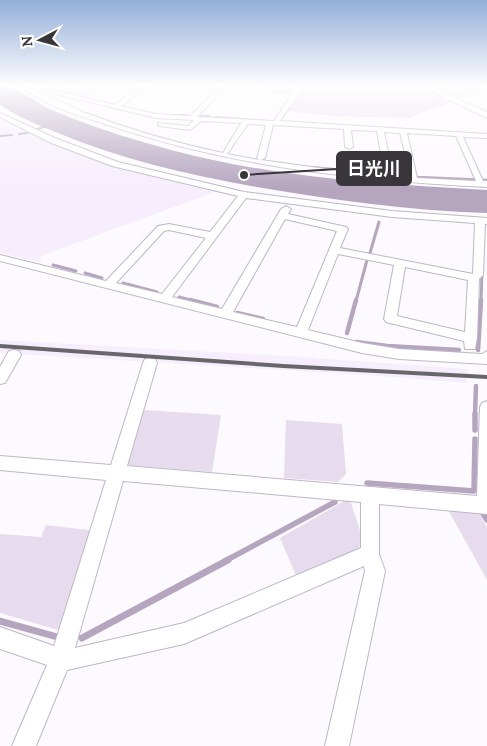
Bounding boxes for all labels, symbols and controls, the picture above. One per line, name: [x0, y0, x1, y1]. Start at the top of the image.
north arrow: [15, 15, 65, 65]
text: N: [18, 35, 37, 48]
callout: 日光川: [337, 152, 411, 185]
text: 日光川: [347, 157, 401, 180]

